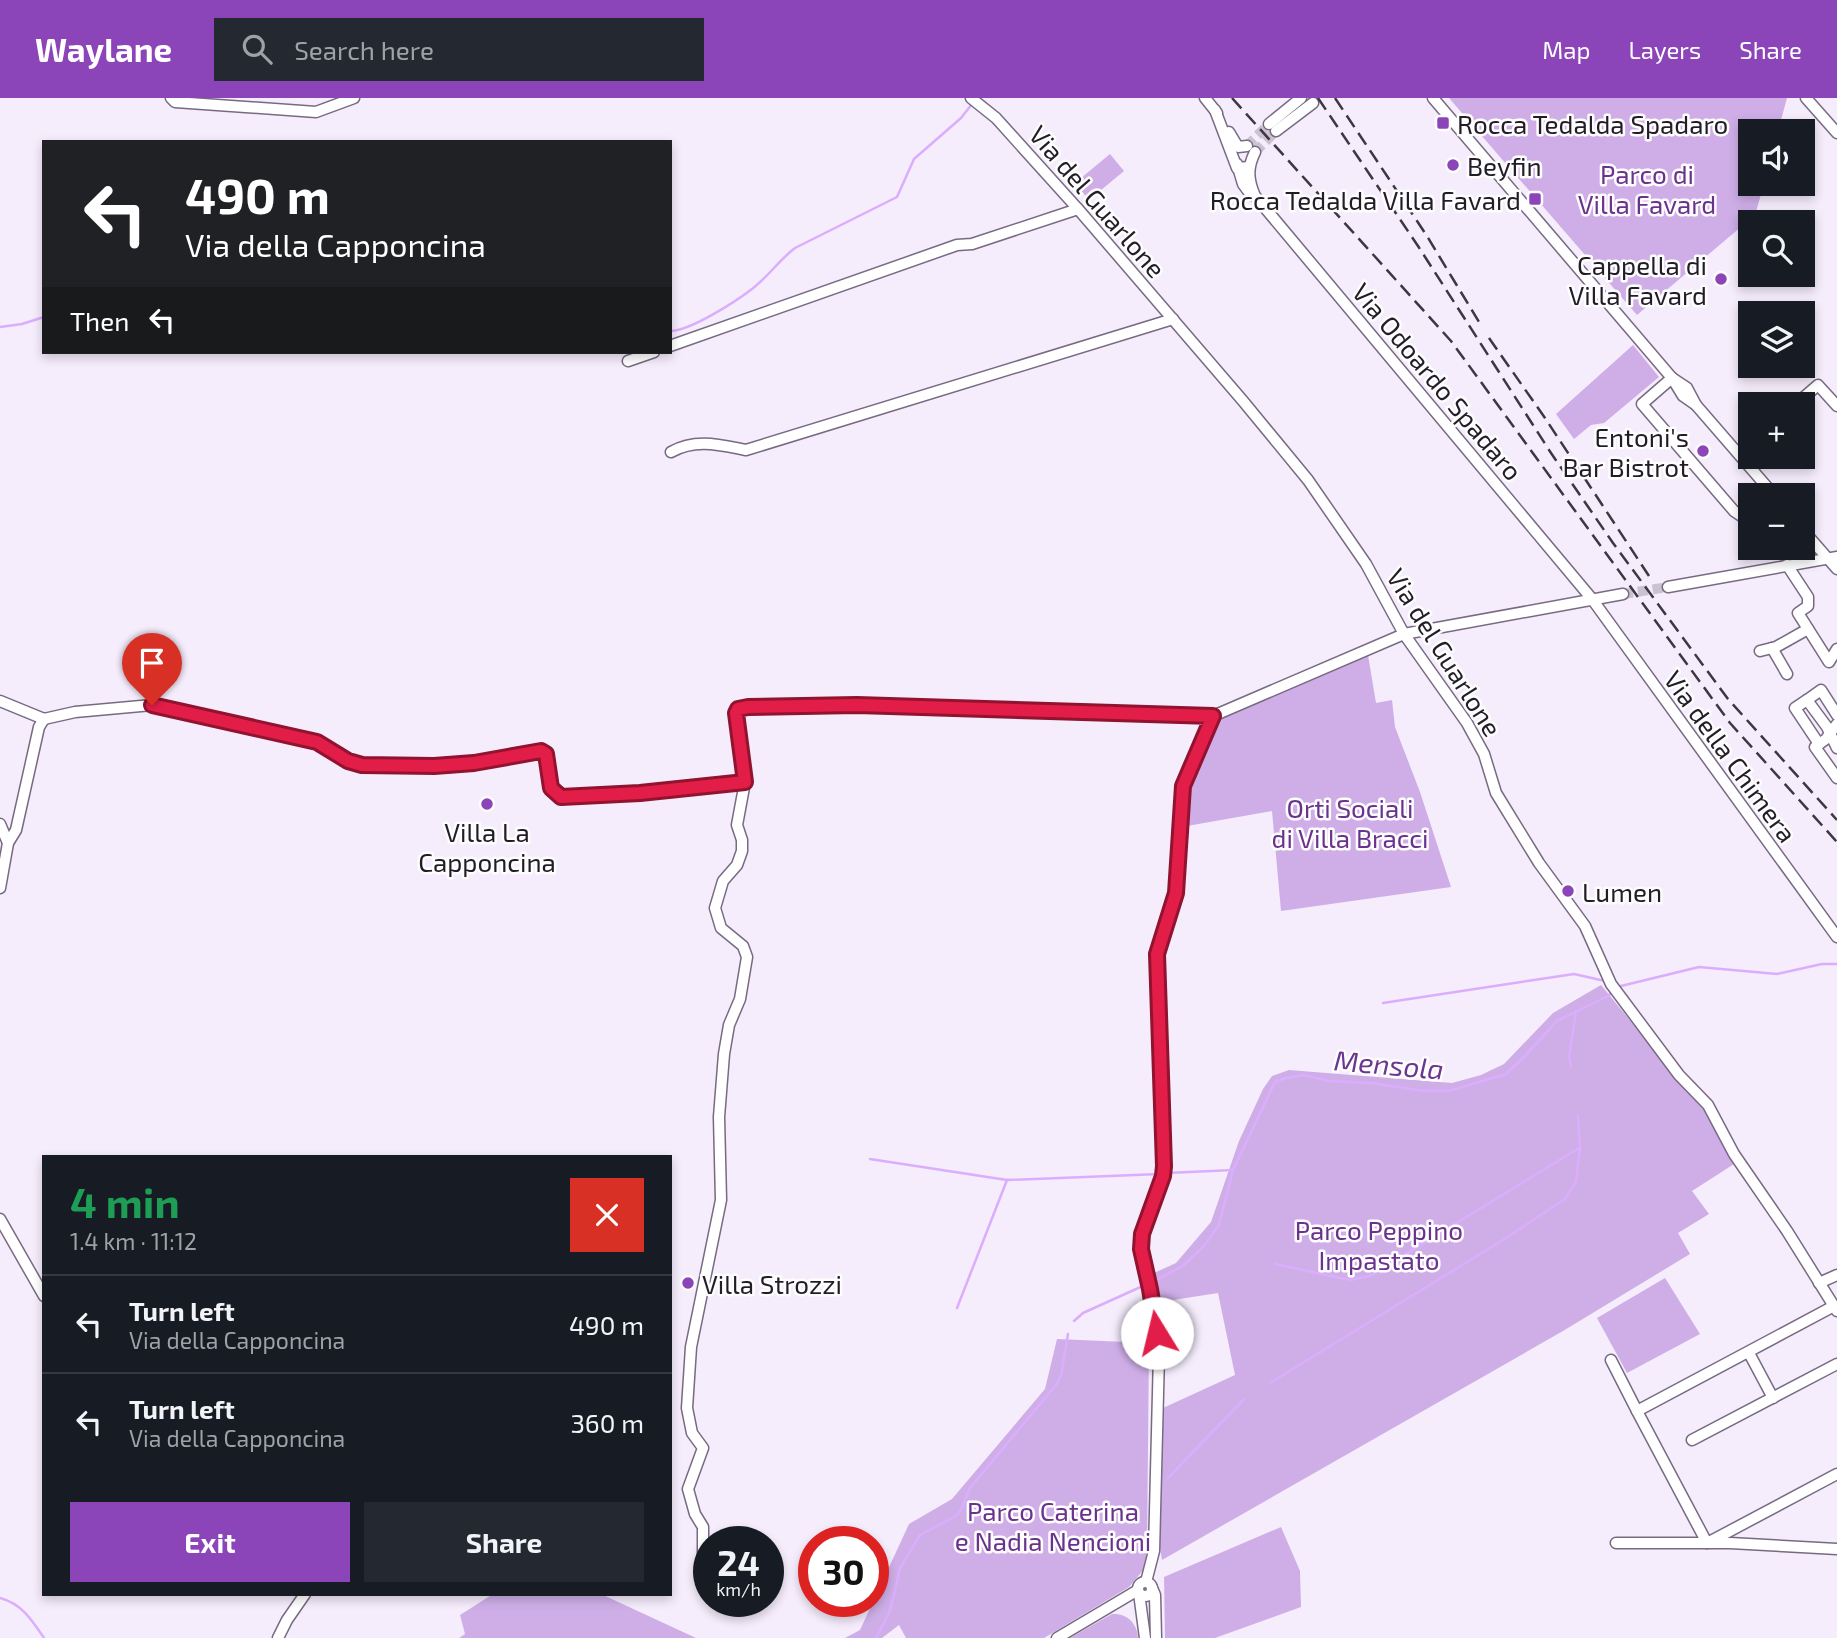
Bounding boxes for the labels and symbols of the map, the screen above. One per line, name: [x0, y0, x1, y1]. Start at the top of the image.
place label: Rocca Tedalda Spadaro: [1457, 108, 1728, 139]
marker: Rocca Tedalda Spadaro: [1435, 115, 1451, 131]
street label: Via del Guarlone: [1023, 119, 1173, 283]
place label: Beyfin: [1467, 150, 1542, 181]
marker: Beyfin: [1445, 157, 1461, 173]
park label: Parco di Villa Favard: [1578, 158, 1716, 219]
place label: Rocca Tedalda Villa Favard: [1210, 184, 1521, 215]
marker: Rocca Tedalda Villa Favard: [1527, 191, 1543, 207]
place label: Cappella di Villa Favard: [1569, 249, 1707, 310]
marker: Cappella di Villa Favard: [1713, 271, 1729, 287]
street label: Via Odoardo Spadaro: [1347, 276, 1529, 486]
place label: Entoni's Bar Bistrot: [1563, 421, 1689, 482]
marker: Entoni's Bar Bistrot: [1695, 443, 1711, 459]
street label: Via del Guarlone: [1381, 563, 1509, 741]
pin: [122, 633, 182, 705]
street label: Via della Chimera: [1658, 664, 1804, 848]
park label: Orti Sociali di Villa Bracci: [1272, 792, 1428, 853]
marker: Villa La Capponcina: [479, 796, 495, 812]
place label: Villa La Capponcina: [418, 816, 556, 877]
place label: Lumen: [1582, 876, 1662, 907]
marker: Lumen: [1560, 883, 1576, 899]
water label: Mensola: [1333, 1042, 1445, 1086]
park label: Parco Peppino Impastato: [1295, 1214, 1463, 1275]
place label: Villa Strozzi: [702, 1268, 842, 1299]
marker: Villa Strozzi: [680, 1275, 696, 1291]
position arrow: [1120, 1296, 1194, 1370]
park label: Parco Caterina e Nadia Nencioni: [955, 1495, 1151, 1556]
speed limit sign: 30: [798, 1526, 889, 1617]

